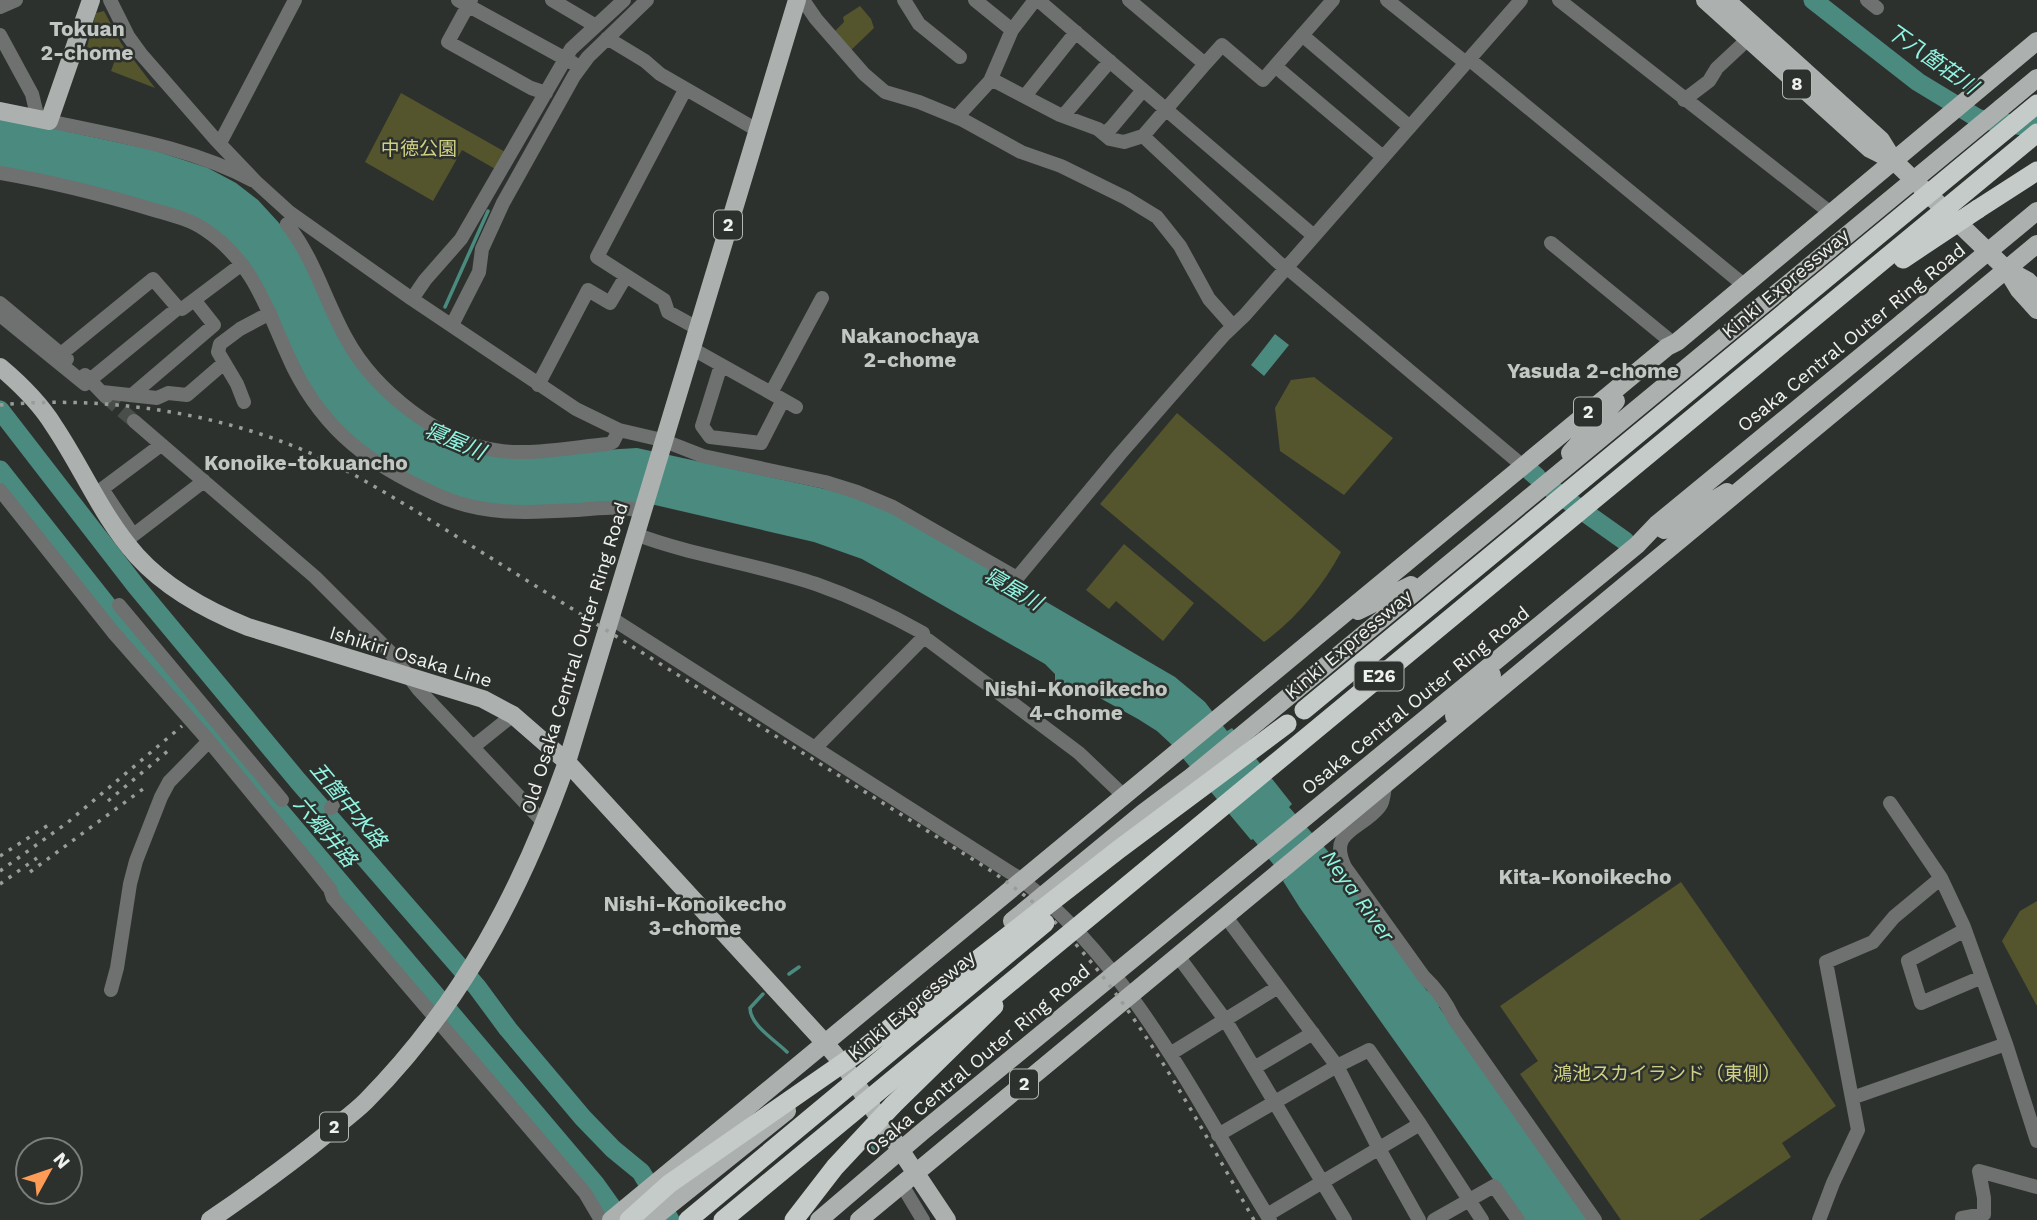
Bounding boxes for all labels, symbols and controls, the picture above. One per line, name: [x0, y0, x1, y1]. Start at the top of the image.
district label: Tokuan 2-chome: [41, 16, 133, 65]
water label: 下八箇荘川: [1882, 18, 1984, 100]
road number: 8: [1783, 70, 1811, 98]
park label: 中徳公園: [381, 137, 457, 160]
road number: 2: [714, 210, 742, 240]
street label: Kinki Expressway: [1717, 223, 1854, 343]
street label: Osaka Central Outer Ring Road: [1733, 238, 1970, 437]
district label: Nakanochaya 2-chome: [841, 323, 980, 372]
district label: Yasuda 2-chome: [1507, 358, 1679, 383]
road number: 2: [1574, 398, 1602, 426]
water label: 寝屋川: [421, 417, 491, 465]
district label: Konoike-tokuancho: [204, 450, 408, 475]
street label: Old Osaka Central Outer Ring Road: [516, 499, 633, 817]
water label: 寝屋川: [980, 562, 1049, 616]
street label: Kinki Expressway: [1280, 584, 1417, 704]
street label: Osaka Central Outer Ring Road: [1297, 601, 1534, 800]
street label: Ishikiri Osaka Line: [327, 621, 495, 692]
road number: E26: [1354, 662, 1404, 690]
district label: Nishi-Konoikecho 4-chome: [984, 676, 1168, 725]
water label: 五箇中水路: [305, 756, 393, 854]
water label: 六郷井路: [289, 791, 363, 873]
water label: Neya River: [1317, 845, 1400, 947]
district label: Kita-Konoikecho: [1498, 864, 1672, 889]
district label: Nishi-Konoikecho 3-chome: [603, 891, 787, 940]
street label: Kinki Expressway: [843, 945, 980, 1065]
street label: Osaka Central Outer Ring Road: [860, 959, 1095, 1161]
park label: 鴻池スカイランド（東側）: [1553, 1062, 1781, 1085]
road number: 2: [1010, 1070, 1038, 1098]
road number: 2: [320, 1112, 348, 1142]
north arrow: [14, 1136, 84, 1206]
text: N: [48, 1148, 75, 1173]

